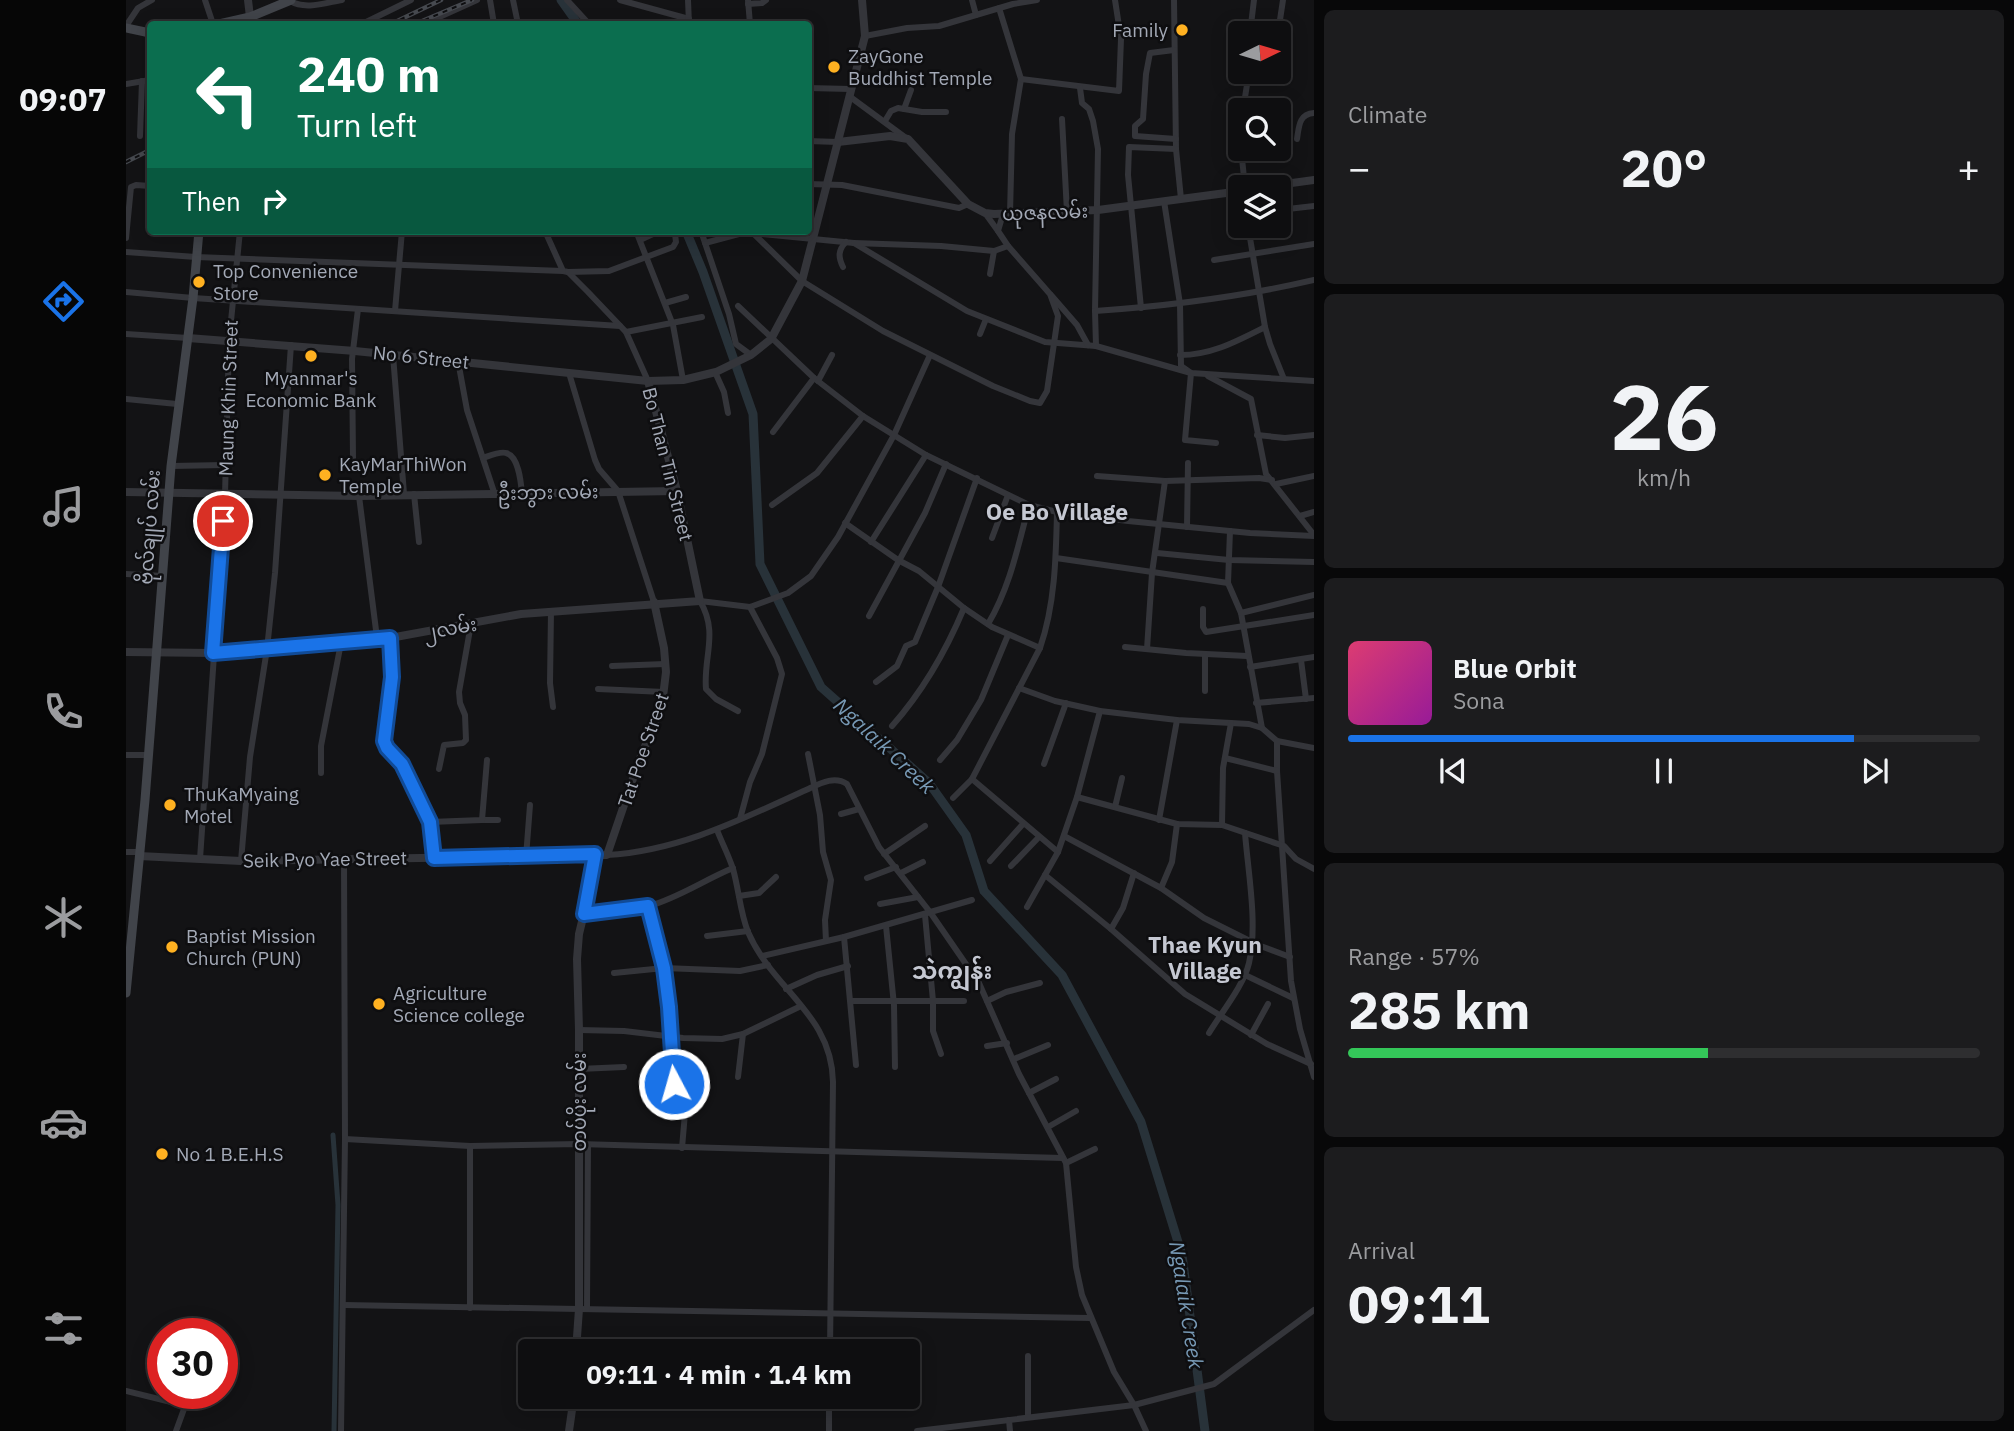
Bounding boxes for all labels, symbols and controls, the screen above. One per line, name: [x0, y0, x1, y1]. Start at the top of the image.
place label: Family: [1112, 18, 1169, 42]
north arrow: [1228, 21, 1292, 84]
map controls: [1228, 21, 1291, 238]
marker: Family: [1174, 22, 1190, 38]
text: 240 m: [297, 42, 441, 105]
place label: ZayGone Buddhist Temple: [848, 44, 992, 90]
icon: left: [182, 49, 273, 140]
marker: ZayGone Buddhist Temple: [826, 59, 842, 75]
text: 09:07: [19, 78, 107, 120]
button: search: [1228, 98, 1291, 161]
text: Climate: [1348, 99, 1427, 129]
text: Turn left: [297, 104, 417, 146]
text: 20°: [1621, 134, 1707, 201]
text: −: [1348, 143, 1371, 192]
text: +: [1957, 143, 1980, 192]
button: layers: [1228, 175, 1291, 238]
icon: right: [255, 182, 293, 220]
text: Then: [182, 184, 241, 218]
street label: ယုဇနလမ်း: [1002, 197, 1089, 230]
place label: Top Convenience Store: [213, 259, 358, 305]
marker: Top Convenience Store: [191, 274, 207, 290]
icon: directions: [39, 277, 88, 326]
street label: Maung Khin Street: [213, 319, 243, 477]
street label: No 6 Street: [372, 340, 470, 374]
marker: Myanmar's Economic Bank: [303, 348, 319, 364]
text: 26: [1609, 357, 1719, 475]
place label: Myanmar's Economic Bank: [245, 366, 377, 412]
street label: Bo Than Tin Street: [637, 385, 699, 543]
place label: KayMarThiWon Temple: [339, 452, 467, 498]
text: km/h: [1637, 462, 1691, 492]
marker: KayMarThiWon Temple: [317, 467, 333, 483]
street label: ဗိုလ်ချုပ် လမ်း: [131, 469, 170, 586]
street label: ဦးဘွား လမ်း: [497, 477, 599, 509]
icon: music: [39, 482, 88, 531]
pin: [193, 491, 253, 551]
district label: Oe Bo Village: [986, 496, 1128, 526]
icon: arrive: [204, 502, 242, 540]
street label: ၂လမ်း: [421, 610, 479, 648]
text: Blue Orbit: [1453, 651, 1577, 685]
text: Sona: [1453, 685, 1505, 715]
icon: phone: [39, 687, 88, 736]
street label: Tat Poe Street: [612, 690, 674, 810]
water label: Ngalaik Creek: [828, 691, 942, 800]
icon: previous: [1434, 752, 1472, 790]
icon: pause: [1645, 752, 1683, 790]
icon: next: [1856, 752, 1894, 790]
place label: ThuKaMyaing Motel: [184, 782, 299, 828]
marker: ThuKaMyaing Motel: [162, 797, 178, 813]
street label: Seik Pyo Yae Street: [243, 846, 407, 872]
icon: climate: [39, 893, 88, 942]
place label: Baptist Mission Church (PUN): [186, 924, 316, 970]
district label: Thae Kyun Village: [1148, 929, 1262, 985]
marker: Baptist Mission Church (PUN): [164, 939, 180, 955]
text: Range · 57%: [1348, 941, 1480, 971]
district label: သဲကျွန်း: [912, 955, 992, 992]
text: 285 km: [1348, 976, 1530, 1043]
place label: Agriculture Science college: [393, 981, 525, 1027]
marker: Agriculture Science college: [371, 996, 387, 1012]
position arrow: [637, 1047, 711, 1121]
street label: တပ်ပိုး လမ်း: [565, 1053, 596, 1151]
icon: car: [39, 1098, 88, 1147]
place label: No 1 B.E.H.S: [176, 1142, 284, 1166]
marker: No 1 B.E.H.S: [154, 1146, 170, 1162]
text: Arrival: [1348, 1235, 1415, 1265]
water label: Ngalaik Creek: [1163, 1239, 1211, 1372]
text: 09:11: [1348, 1270, 1490, 1337]
icon: filters: [39, 1304, 88, 1353]
speed limit sign: 30: [147, 1318, 238, 1409]
text: 09:11 · 4 min · 1.4 km: [586, 1357, 852, 1391]

